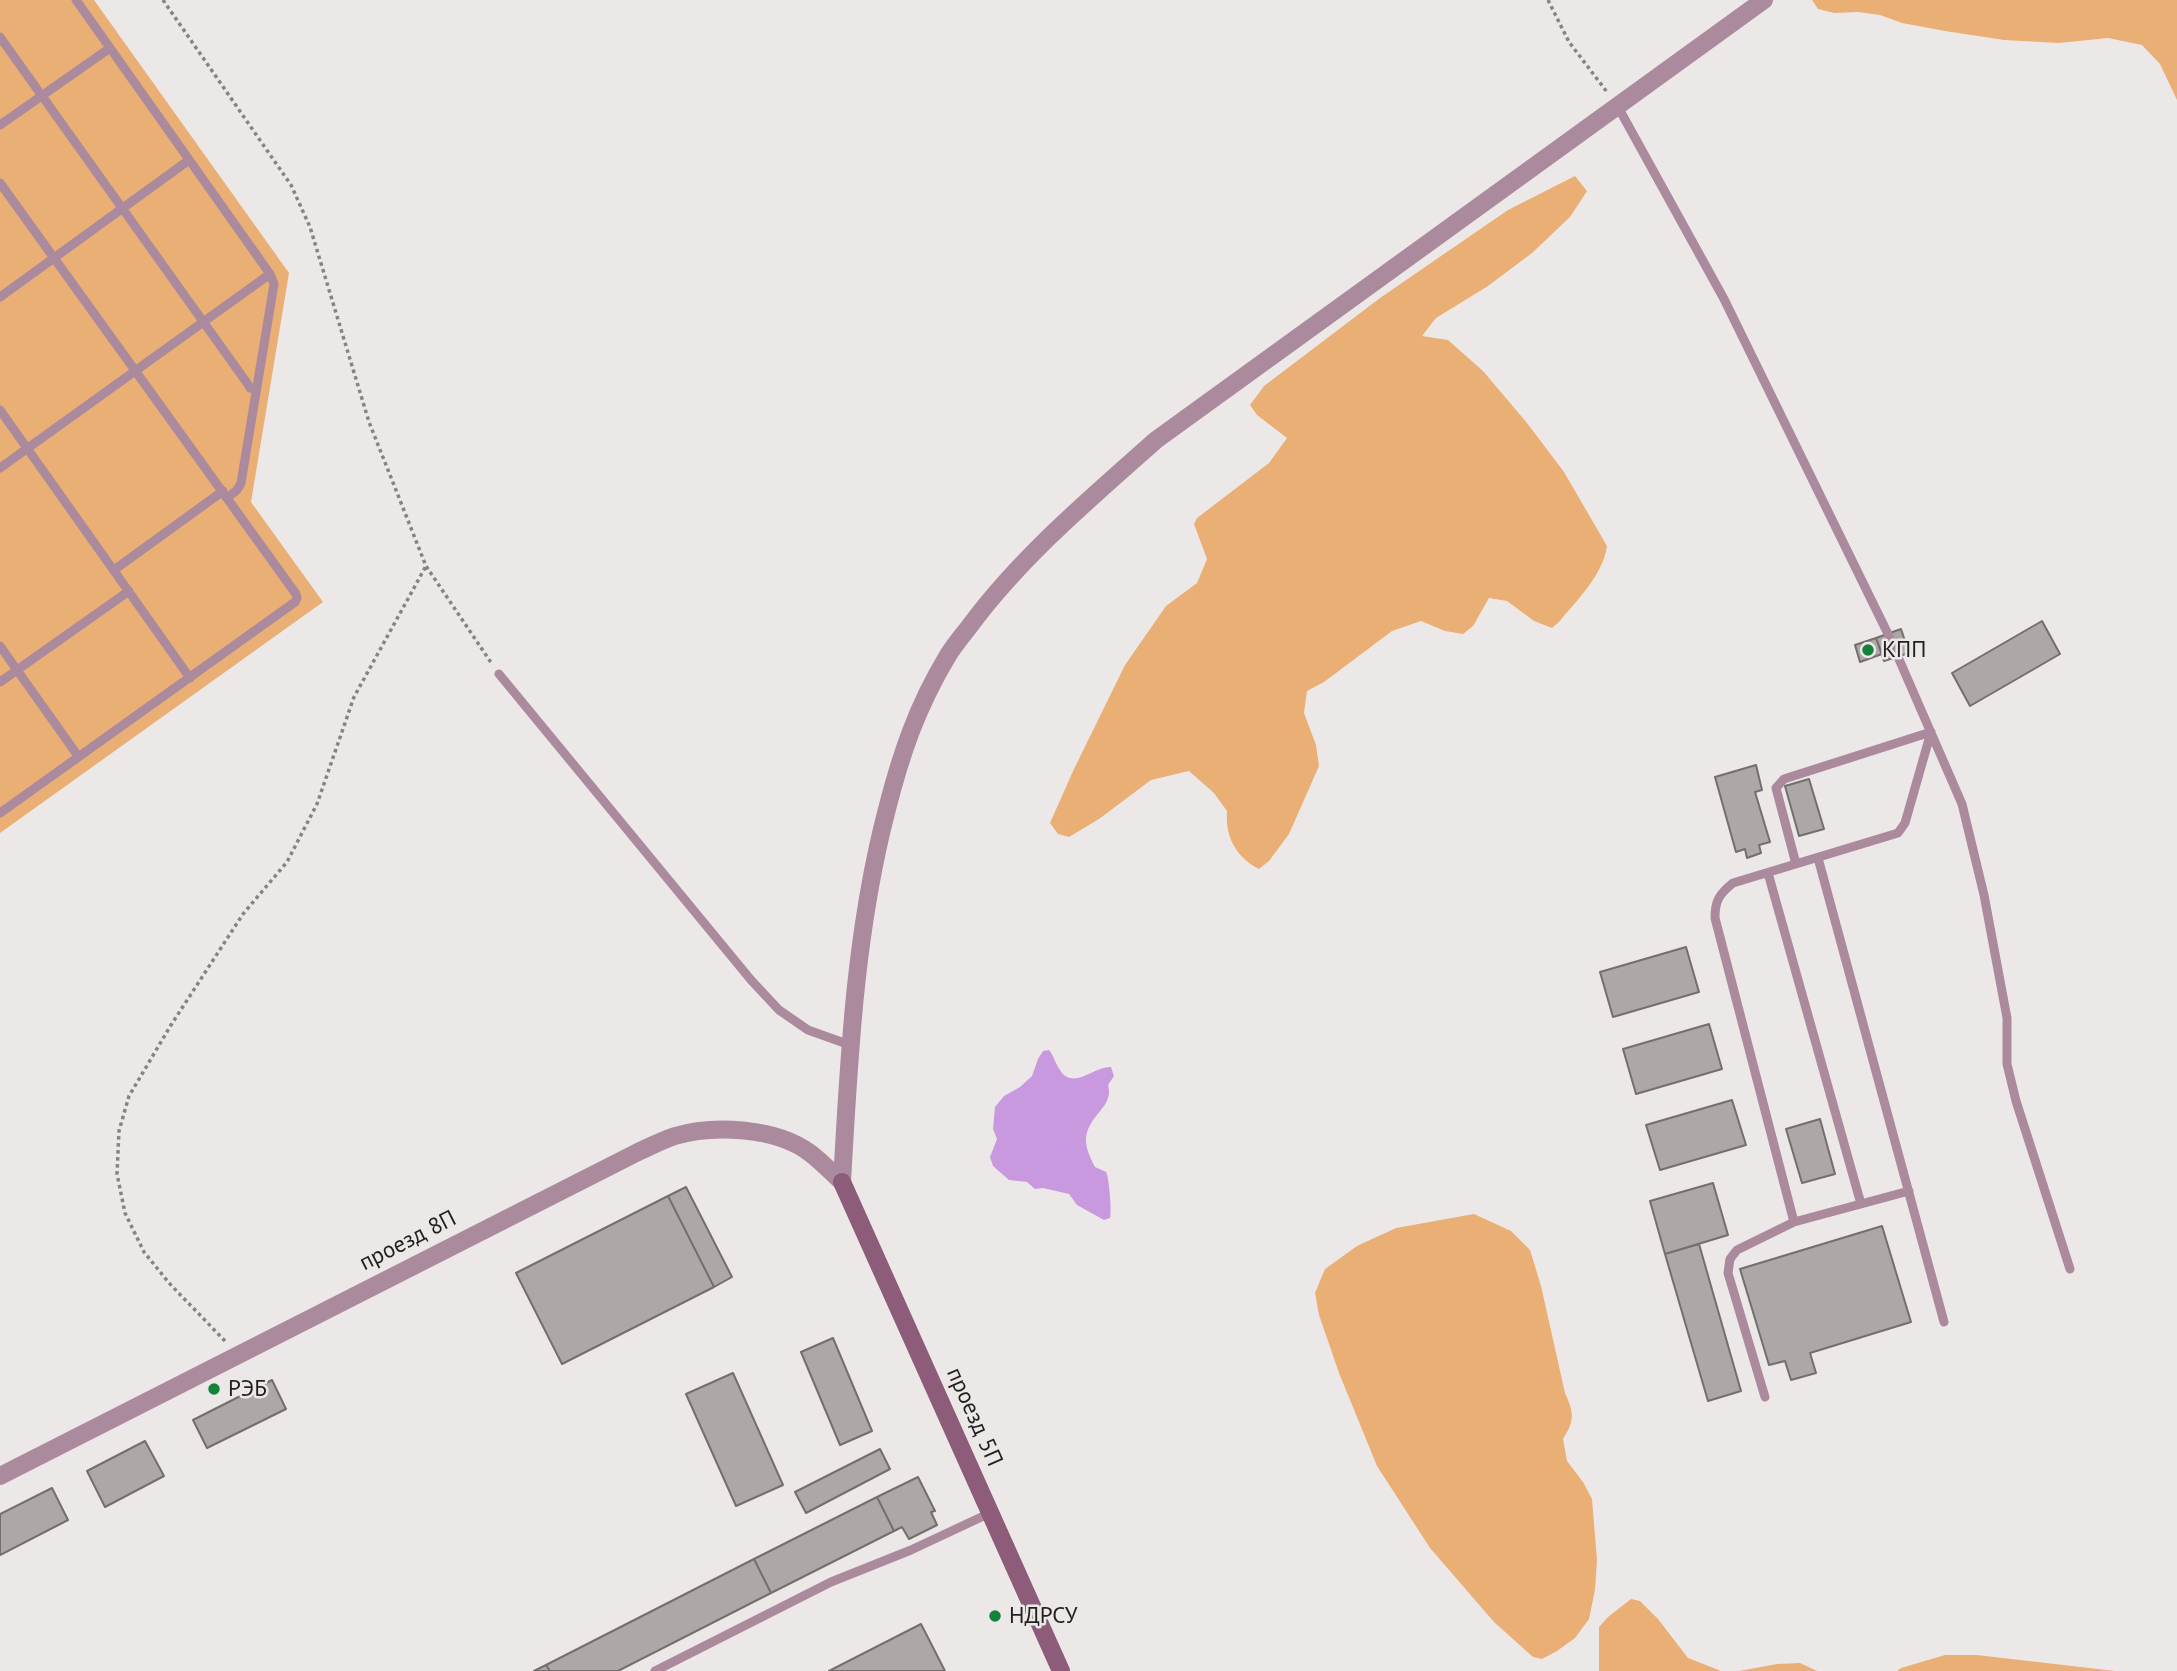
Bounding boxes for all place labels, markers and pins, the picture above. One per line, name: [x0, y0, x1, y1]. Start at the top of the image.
place label: КПП: [1882, 636, 1926, 664]
marker: КПП: [1860, 642, 1876, 658]
place label: РЭБ: [228, 1375, 267, 1403]
marker: РЭБ: [206, 1381, 222, 1397]
place label: НДРСУ: [1009, 1602, 1078, 1630]
marker: НДРСУ: [987, 1608, 1003, 1624]

